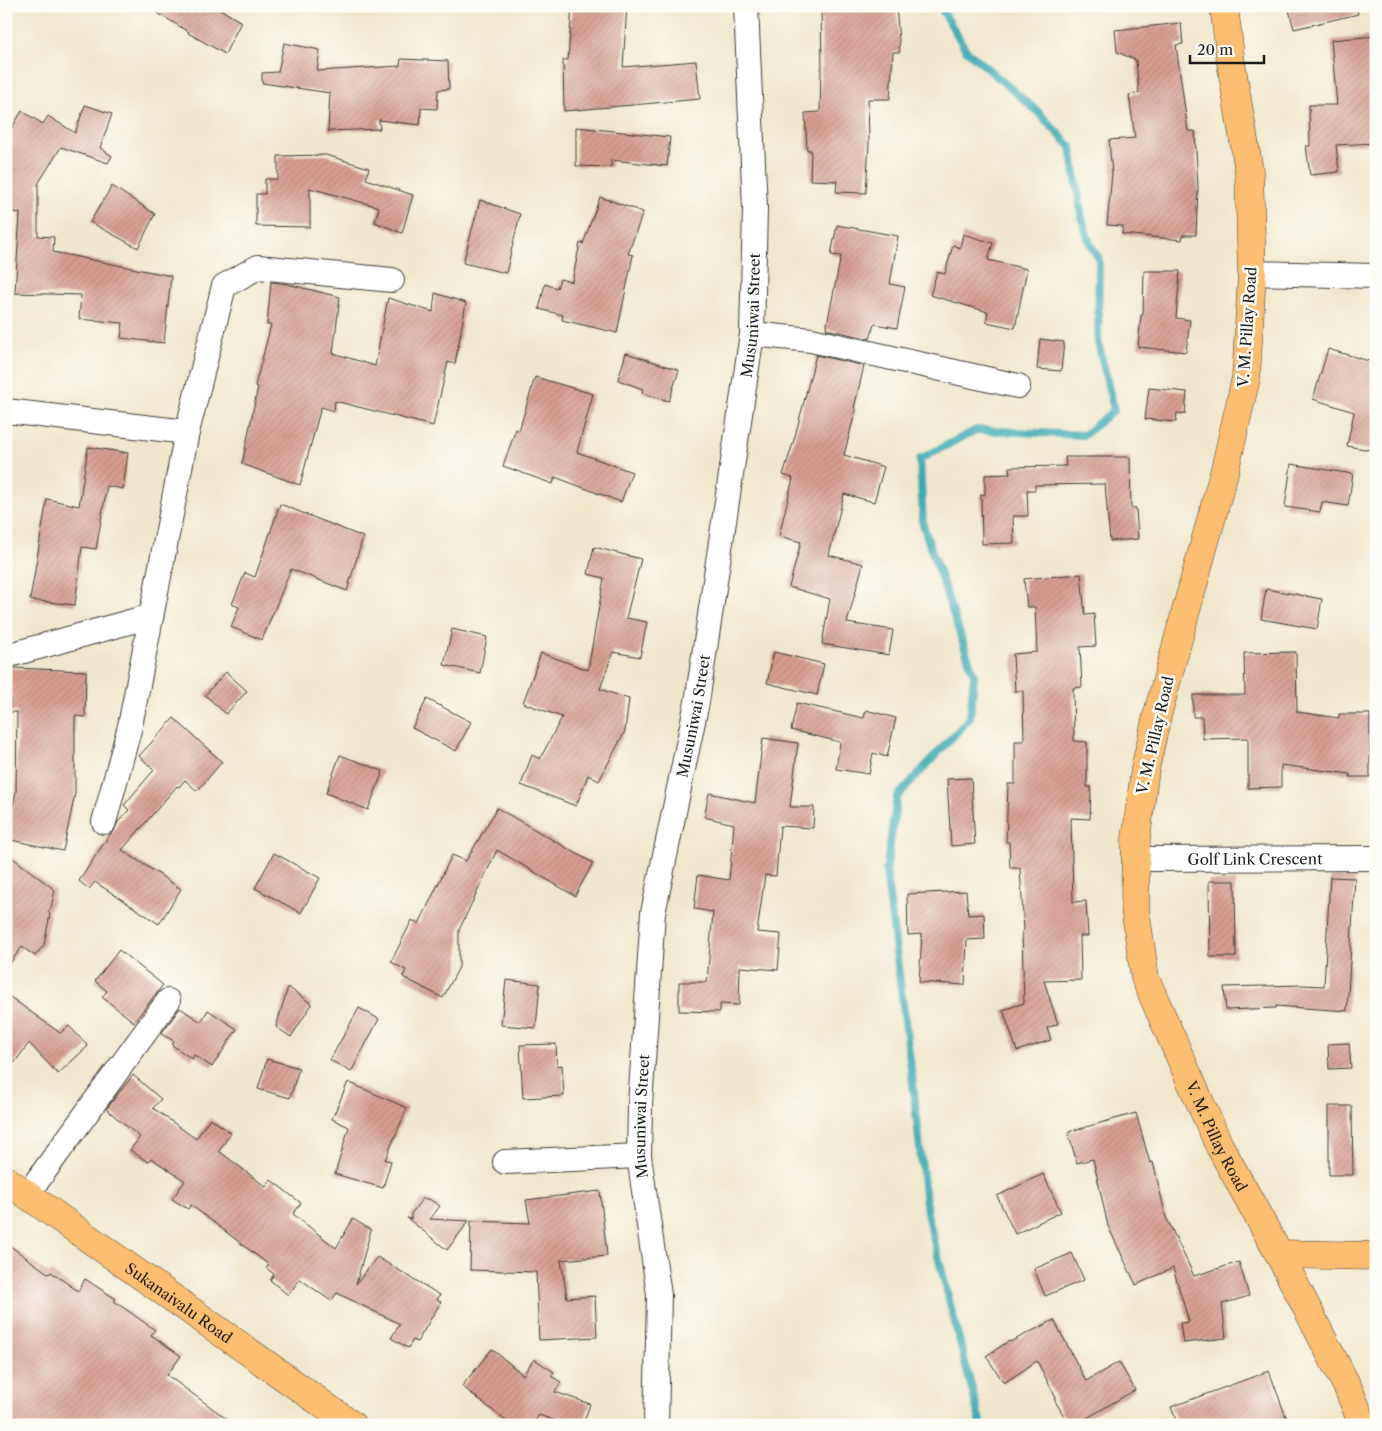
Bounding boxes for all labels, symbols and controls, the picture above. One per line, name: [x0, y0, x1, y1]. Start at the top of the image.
scale bar: [1190, 32, 1263, 64]
text: 20 m: [1197, 40, 1233, 59]
street label: Musuniwai Street: [736, 252, 763, 379]
street label: V. M. Pillay Road: [1233, 266, 1261, 389]
street label: Musuniwai Street: [672, 652, 714, 779]
street label: V. M. Pillay Road: [1132, 674, 1178, 797]
street label: Golf Link Crescent: [1187, 849, 1323, 868]
street label: Musuniwai Street: [629, 1053, 653, 1180]
street label: V. M. Pillay Road: [1182, 1077, 1252, 1195]
street label: Sukanaivalu Road: [122, 1258, 236, 1347]

